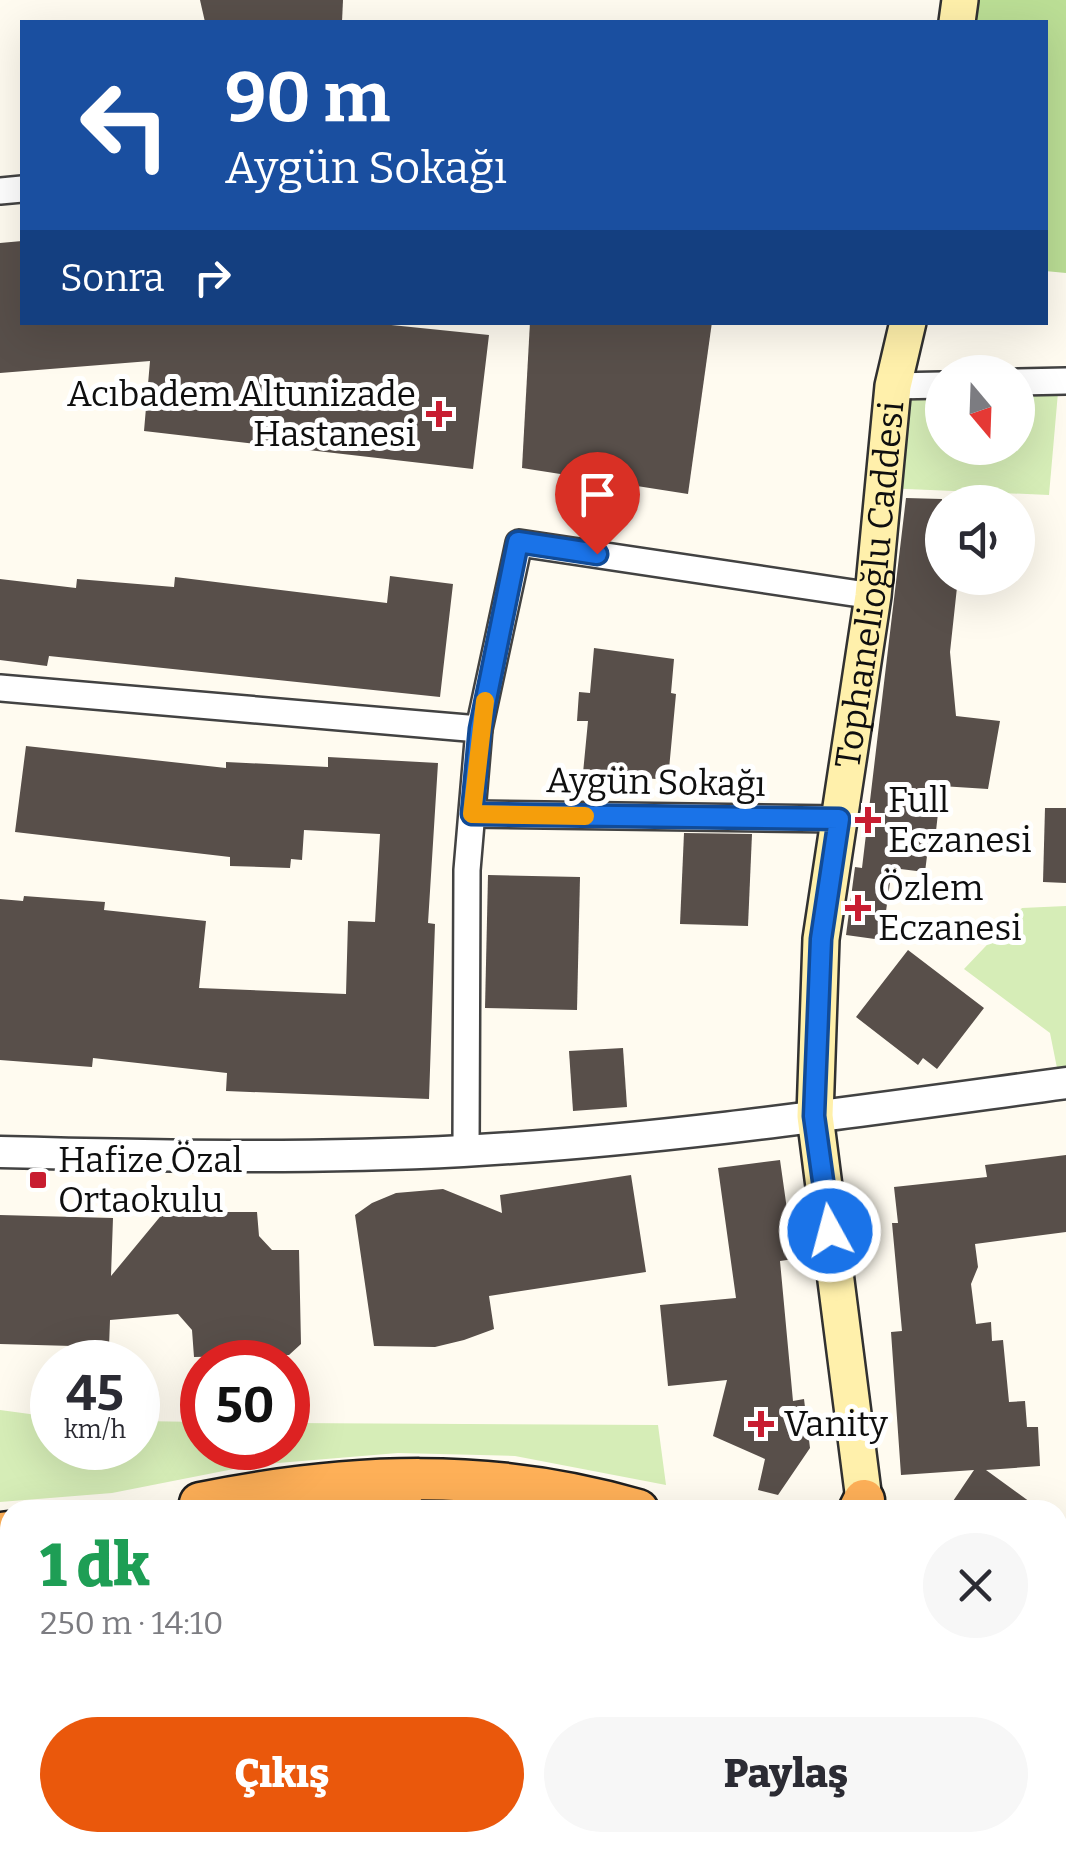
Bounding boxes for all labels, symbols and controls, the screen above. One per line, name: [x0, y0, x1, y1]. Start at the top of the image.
text: 90 m: [225, 56, 390, 140]
icon: left: [60, 60, 190, 190]
text: Aygün Sokağı: [225, 141, 507, 195]
icon: right: [185, 250, 240, 305]
text: Sonra: [60, 255, 165, 301]
north arrow: [925, 355, 1035, 465]
map controls: [925, 355, 1035, 595]
place label: Acıbadem Altunizade Hastanesi: [67, 373, 416, 455]
street label: Tophanelioğlu Caddesi: [826, 399, 912, 771]
marker: Acıbadem Altunizade Hastanesi: [426, 401, 452, 427]
pin: [555, 452, 640, 555]
icon: arrive: [570, 467, 625, 522]
button: sound: [925, 485, 1035, 595]
street label: Aygün Sokağı: [546, 759, 766, 805]
place label: Full Eczanesi: [888, 779, 1032, 861]
marker: Full Eczanesi: [857, 809, 879, 831]
place label: Özlem Eczanesi: [878, 867, 1022, 949]
marker: Özlem Eczanesi: [847, 897, 869, 919]
place label: Hafize Özal Ortaokulu: [58, 1139, 243, 1221]
marker: Hafize Özal Ortaokulu: [27, 1169, 49, 1191]
position arrow: [778, 1179, 882, 1283]
speed limit sign: 50: [180, 1340, 310, 1470]
text: 45: [66, 1363, 124, 1423]
place label: Vanity: [784, 1403, 888, 1445]
marker: Vanity: [748, 1411, 774, 1437]
text: km/h: [64, 1415, 126, 1445]
text: 1 dk: [40, 1530, 150, 1602]
button: close: [923, 1533, 1028, 1638]
text: 250 m · 14:10: [40, 1604, 223, 1642]
button: Çıkış: [40, 1717, 524, 1832]
button: Paylaş: [544, 1717, 1028, 1832]

